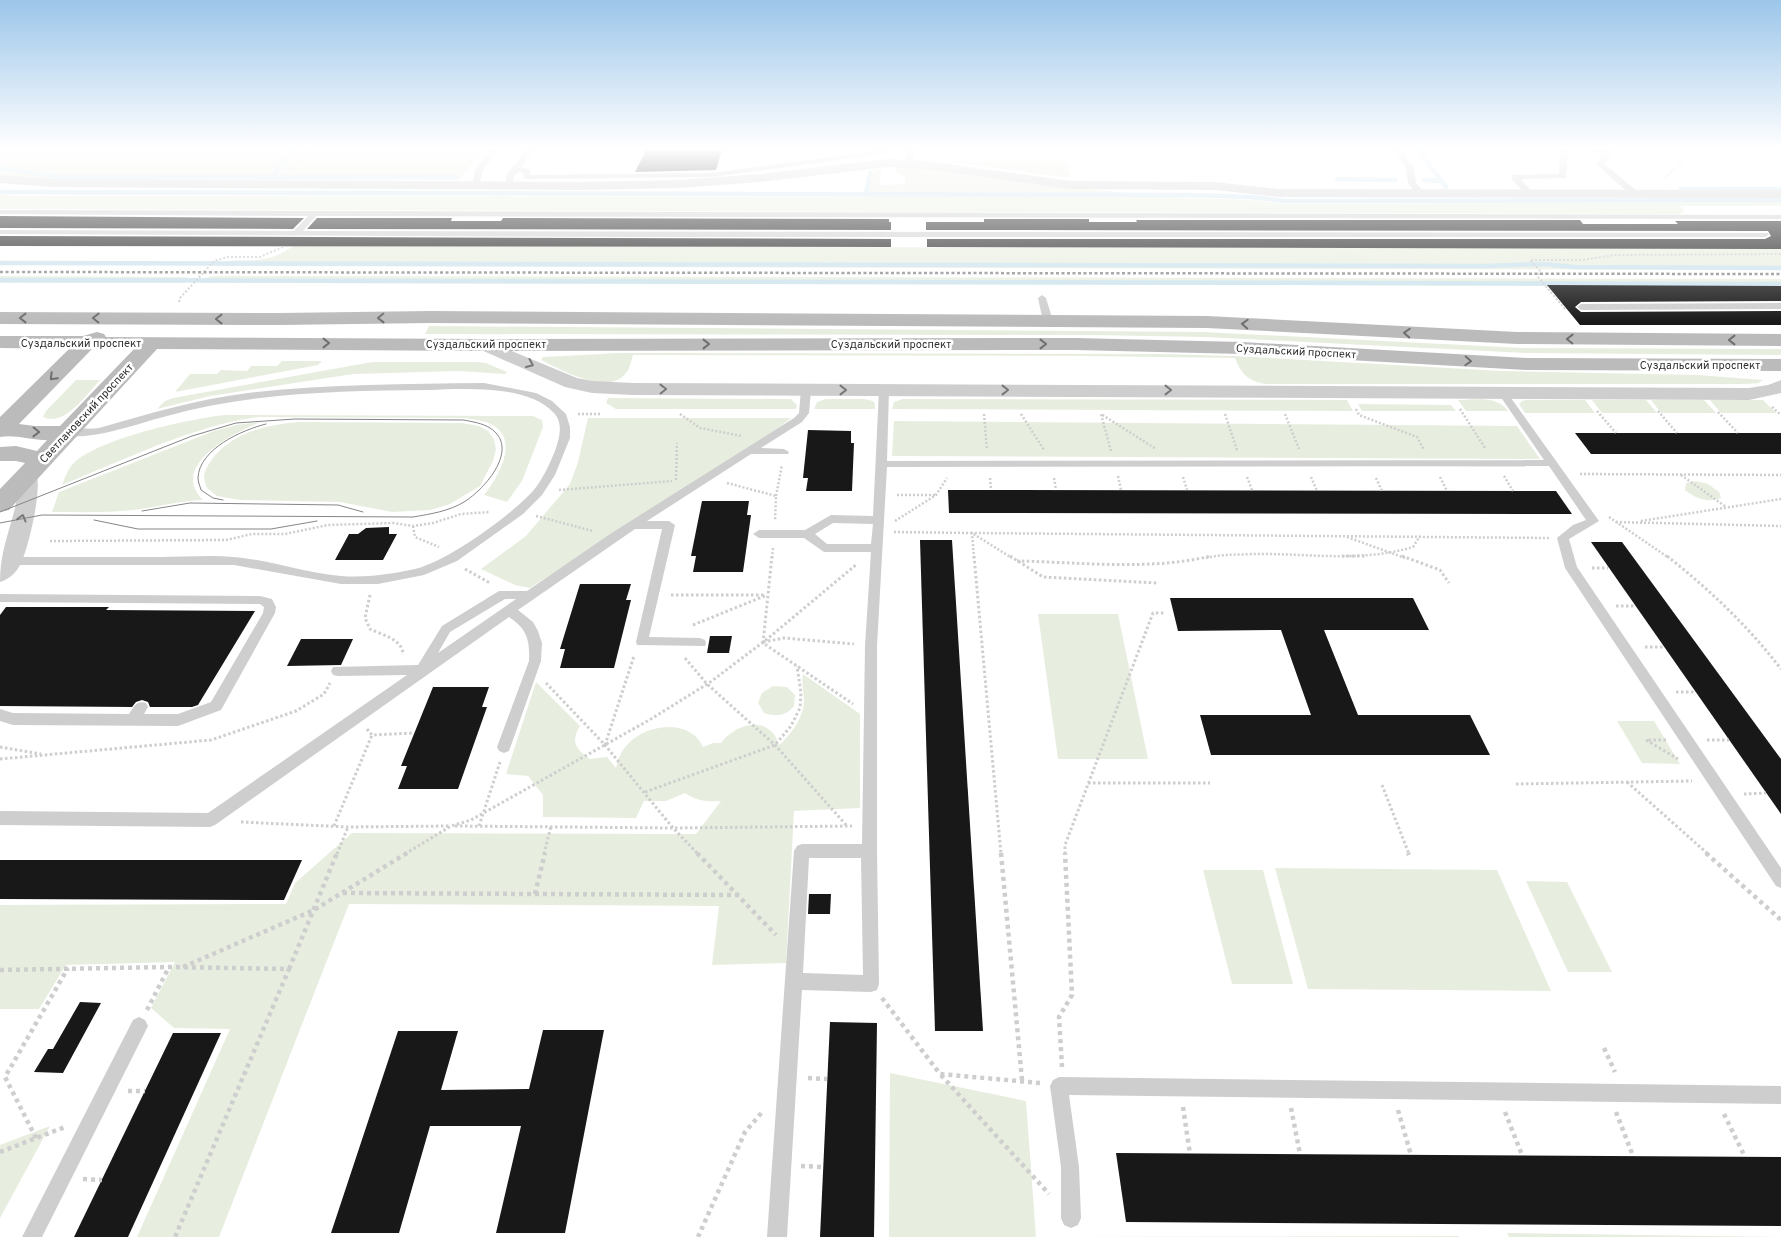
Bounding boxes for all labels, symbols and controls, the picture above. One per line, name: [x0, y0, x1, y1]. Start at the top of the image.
one-way arrow: [19, 313, 26, 323]
one-way arrow: [92, 313, 100, 324]
one-way arrow: [377, 313, 385, 323]
one-way arrow: [215, 314, 222, 324]
one-way arrow: [1241, 318, 1249, 329]
one-way arrow: [1403, 327, 1411, 338]
one-way arrow: [1566, 334, 1574, 345]
one-way arrow: [1728, 335, 1736, 345]
street label: Суздальский проспект: [21, 337, 141, 351]
one-way arrow: [322, 338, 330, 348]
street label: Суздальский проспект: [426, 338, 546, 352]
street label: Суздальский проспект: [831, 338, 951, 352]
one-way arrow: [702, 339, 710, 349]
one-way arrow: [1040, 339, 1048, 349]
street label: Суздальский проспект: [1235, 342, 1356, 362]
one-way arrow: [1464, 355, 1472, 366]
one-way arrow: [525, 358, 534, 369]
street label: Суздальский проспект: [1640, 359, 1760, 373]
street label: Светлановский проспект: [37, 361, 137, 466]
one-way arrow: [49, 371, 58, 380]
one-way arrow: [659, 384, 667, 394]
one-way arrow: [839, 385, 847, 395]
one-way arrow: [1002, 385, 1009, 395]
one-way arrow: [1164, 385, 1172, 395]
one-way arrow: [32, 427, 40, 437]
one-way arrow: [16, 514, 27, 522]

